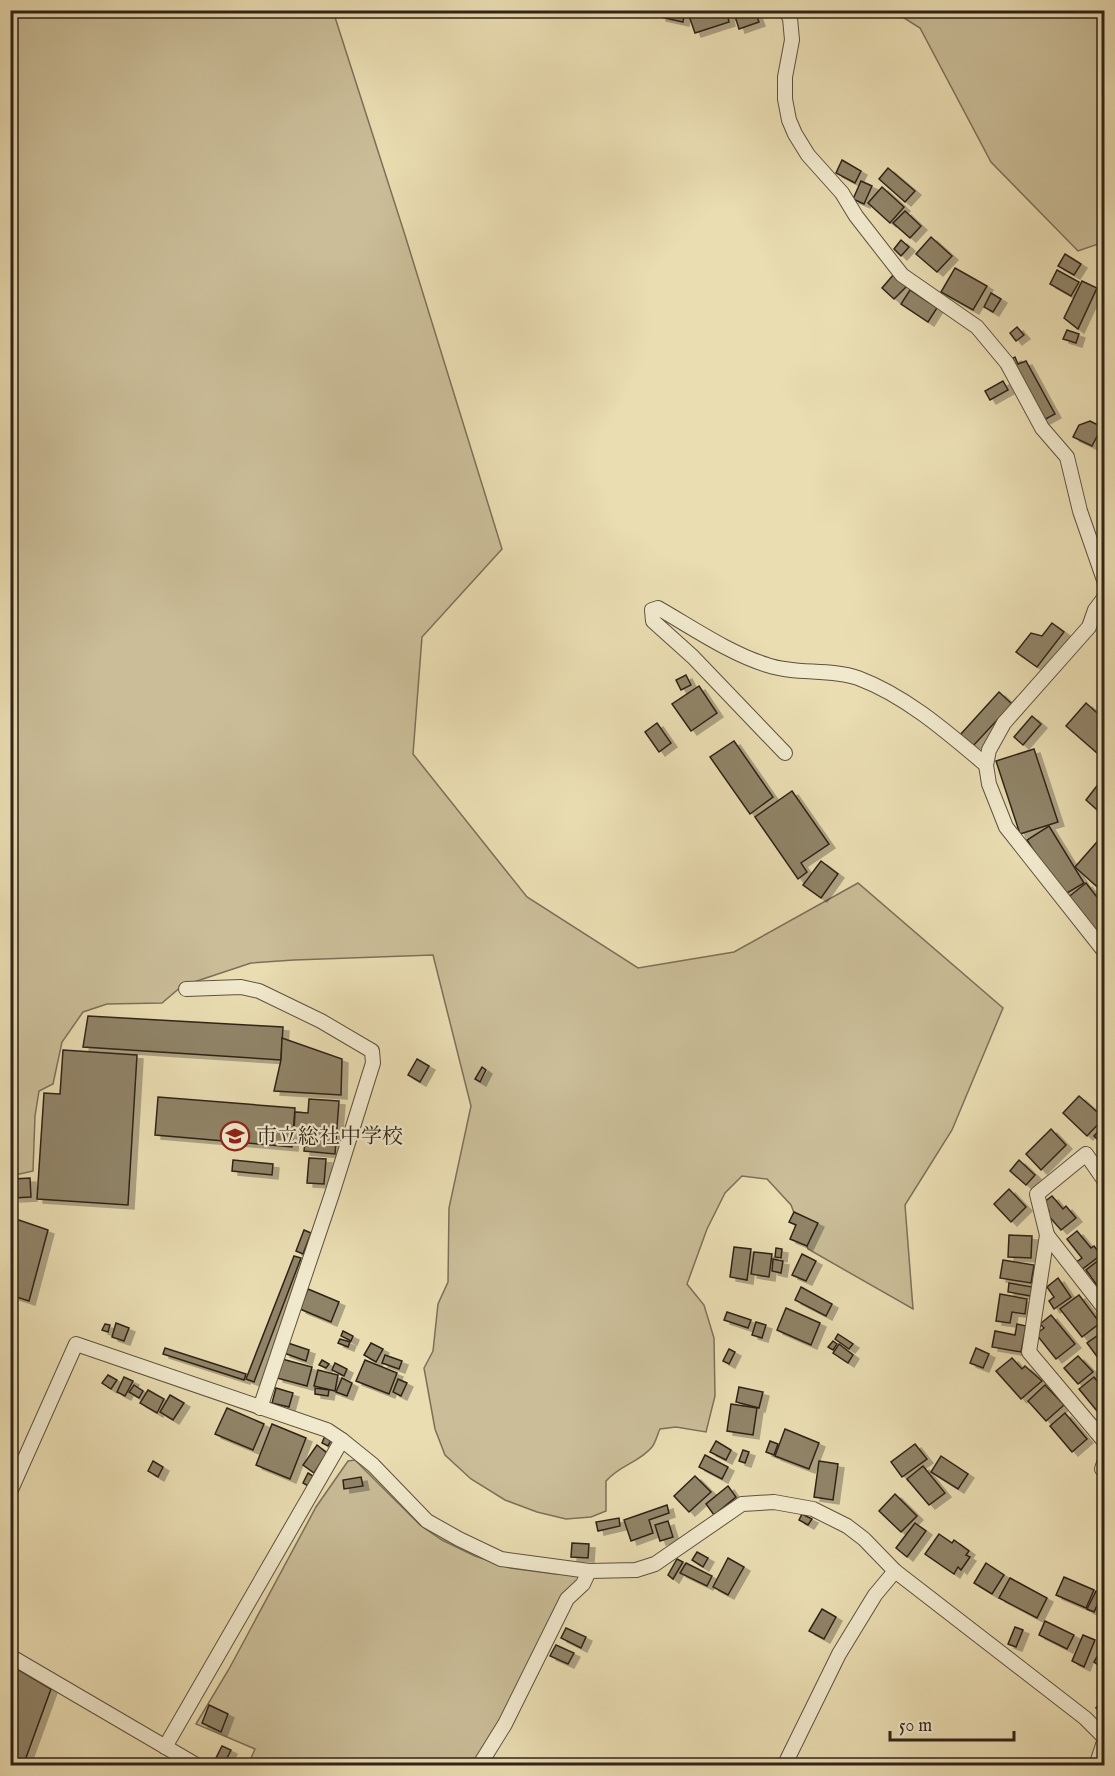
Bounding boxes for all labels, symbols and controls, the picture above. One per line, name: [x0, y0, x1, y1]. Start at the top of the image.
school or university icon: 市立総社中学校: [219, 1120, 251, 1152]
place label: 市立総社中学校: [256, 1124, 403, 1151]
scale bar: [890, 1704, 1014, 1742]
text: 50 m: [899, 1715, 932, 1738]

